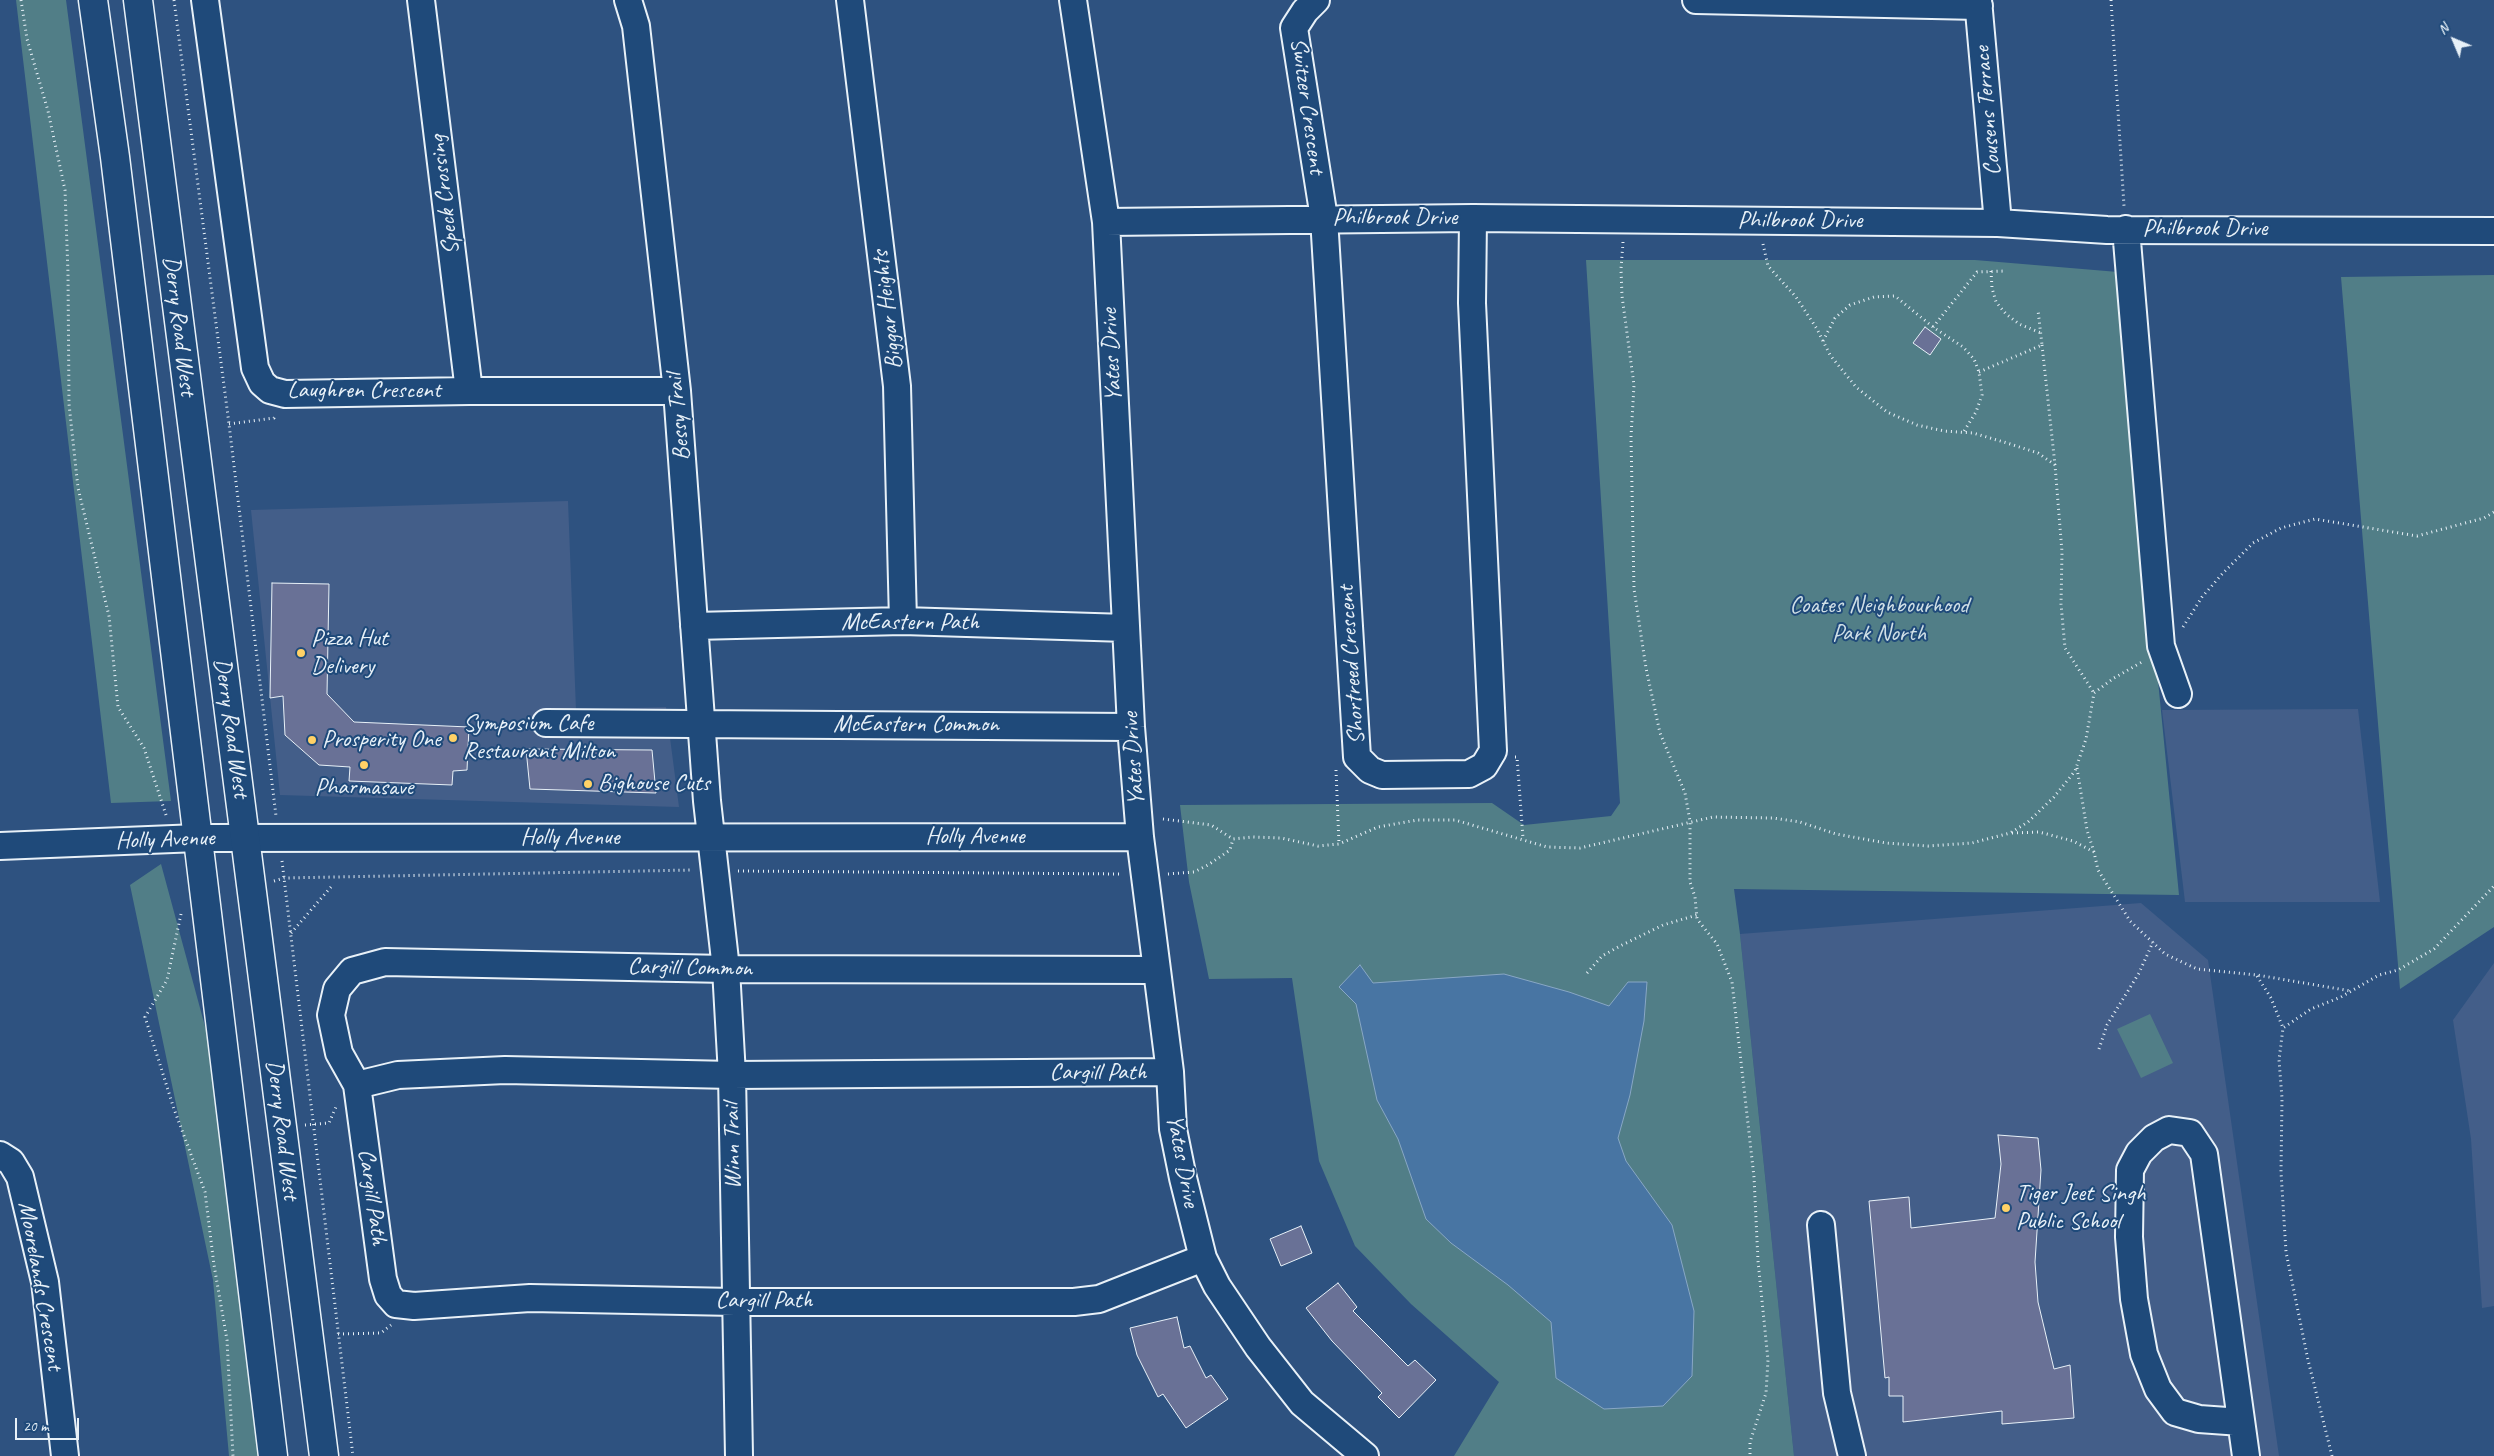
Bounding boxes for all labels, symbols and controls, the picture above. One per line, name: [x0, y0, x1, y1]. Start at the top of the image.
north arrow: [2429, 15, 2479, 65]
text: N: [2434, 20, 2452, 38]
street label: Switzer Crescent: [1283, 36, 1331, 176]
street label: Cousens Terrace: [1968, 45, 2008, 177]
street label: Speck Crossing: [423, 134, 467, 256]
street label: Philbrook Drive: [1333, 204, 1457, 232]
street label: Philbrook Drive: [1738, 207, 1862, 235]
street label: Philbrook Drive: [2143, 215, 2267, 243]
street label: Biggar Heights: [866, 249, 910, 371]
street label: Derry Road West: [156, 254, 202, 398]
street label: Yates Drive: [1095, 307, 1129, 403]
street label: Bessy Trail: [661, 372, 697, 462]
street label: Laughren Crescent: [287, 377, 441, 405]
street label: Shortreed Crescent: [1332, 585, 1372, 745]
park label: Coates Neighbourhood Park North: [1789, 592, 1969, 648]
street label: McEastern Path: [841, 609, 979, 637]
place label: Pizza Hut Delivery: [311, 625, 388, 681]
marker: Pizza Hut Delivery: [295, 647, 307, 659]
street label: Derry Road West: [207, 656, 255, 800]
place label: Symposium Cafe Restaurant Milton: [463, 710, 615, 766]
street label: McEastern Common: [833, 711, 999, 739]
street label: Yates Drive: [1116, 711, 1152, 807]
place label: Prosperity One: [322, 726, 441, 754]
marker: Symposium Cafe Restaurant Milton: [447, 732, 459, 744]
marker: Prosperity One: [306, 734, 318, 746]
marker: Pharmasave: [358, 759, 370, 771]
place label: Bighouse Cuts: [598, 770, 710, 798]
place label: Pharmasave: [315, 774, 413, 802]
marker: Bighouse Cuts: [582, 778, 594, 790]
street label: Holly Avenue: [925, 823, 1025, 851]
street label: Holly Avenue: [115, 824, 215, 856]
street label: Holly Avenue: [520, 824, 620, 852]
street label: Cargill Common: [627, 953, 753, 983]
street label: Derry Road West: [259, 1058, 305, 1202]
street label: Cargill Path: [1050, 1059, 1146, 1087]
street label: Winn Trail: [718, 1102, 748, 1190]
street label: Yates Drive: [1159, 1112, 1205, 1210]
street label: Cargill Path: [351, 1147, 393, 1247]
place label: Tiger Jeet Singh Public School: [2016, 1180, 2146, 1236]
street label: Moorelands Crescent: [11, 1199, 69, 1373]
marker: Tiger Jeet Singh Public School: [2000, 1202, 2012, 1214]
street label: Cargill Path: [716, 1287, 812, 1315]
scale bar: [18, 1408, 81, 1440]
text: 20 m: [23, 1417, 49, 1436]

